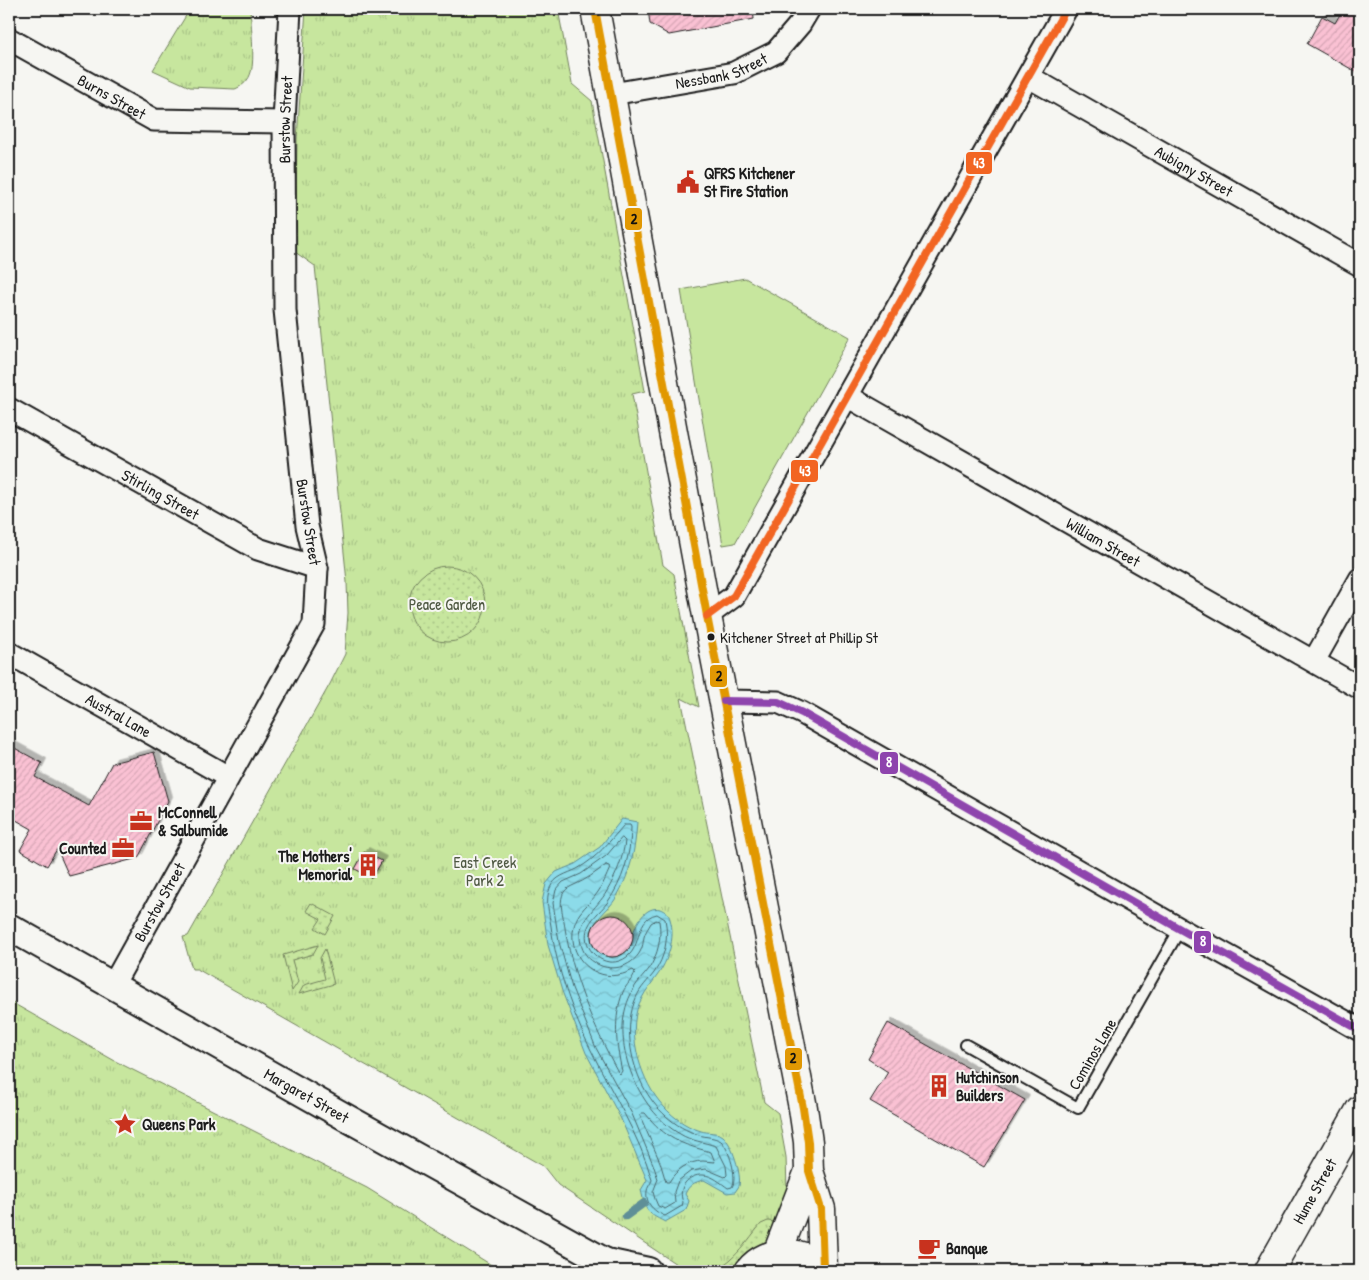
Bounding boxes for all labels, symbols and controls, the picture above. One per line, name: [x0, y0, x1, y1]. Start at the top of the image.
street label: Nessbank Street: [674, 47, 771, 94]
street label: Burns Street: [74, 69, 151, 125]
street label: Burstow Street: [273, 75, 297, 163]
street label: Aubigny Street: [1151, 140, 1238, 202]
line badge: 43: [965, 151, 993, 175]
text: 43: [973, 153, 985, 172]
place label: QFRS Kitchener St Fire Station: [704, 162, 796, 202]
public building icon: QFRS Kitchener St Fire Station: [675, 169, 701, 195]
line badge: 2: [624, 207, 643, 231]
text: 2: [631, 209, 638, 228]
line badge: 43: [790, 459, 819, 483]
text: 43: [799, 461, 811, 480]
street label: Stirling Street: [118, 464, 204, 525]
street label: Burstow Street: [291, 477, 327, 567]
street label: William Street: [1062, 512, 1145, 572]
park label: Peace Garden: [409, 593, 485, 615]
place label: Kitchener Street at Phillip St: [720, 627, 879, 648]
marker: Kitchener Street at Phillip St: [706, 632, 716, 642]
line badge: 2: [709, 664, 728, 688]
text: 2: [716, 666, 723, 685]
street label: Austral Lane: [82, 688, 156, 743]
line badge: 8: [879, 751, 899, 775]
text: 8: [886, 752, 892, 771]
place label: McConnell & Salbumide: [158, 801, 229, 841]
office icon: McConnell & Salbumide: [128, 808, 154, 834]
office icon: Counted: [110, 835, 136, 861]
place label: Counted: [59, 837, 107, 859]
place label: The Mothers' Memorial: [277, 845, 353, 885]
park label: East Creek Park 2: [454, 851, 517, 891]
building icon: The Mothers' Memorial: [355, 852, 381, 878]
street label: Burstow Street: [128, 858, 190, 945]
line badge: 8: [1193, 930, 1212, 954]
text: 8: [1200, 931, 1206, 950]
street label: Cominos Lane: [1063, 1014, 1122, 1094]
line badge: 2: [784, 1047, 803, 1071]
text: 2: [790, 1048, 797, 1067]
street label: Margaret Street: [260, 1062, 354, 1128]
place label: Hutchinson Builders: [956, 1066, 1019, 1106]
building icon: Hutchinson Builders: [926, 1073, 952, 1099]
place icon: Queens Park: [112, 1111, 138, 1137]
place label: Queens Park: [142, 1113, 216, 1135]
street label: Hume Street: [1287, 1154, 1342, 1228]
cafe icon: Banque: [916, 1235, 942, 1261]
place label: Banque: [946, 1237, 988, 1260]

